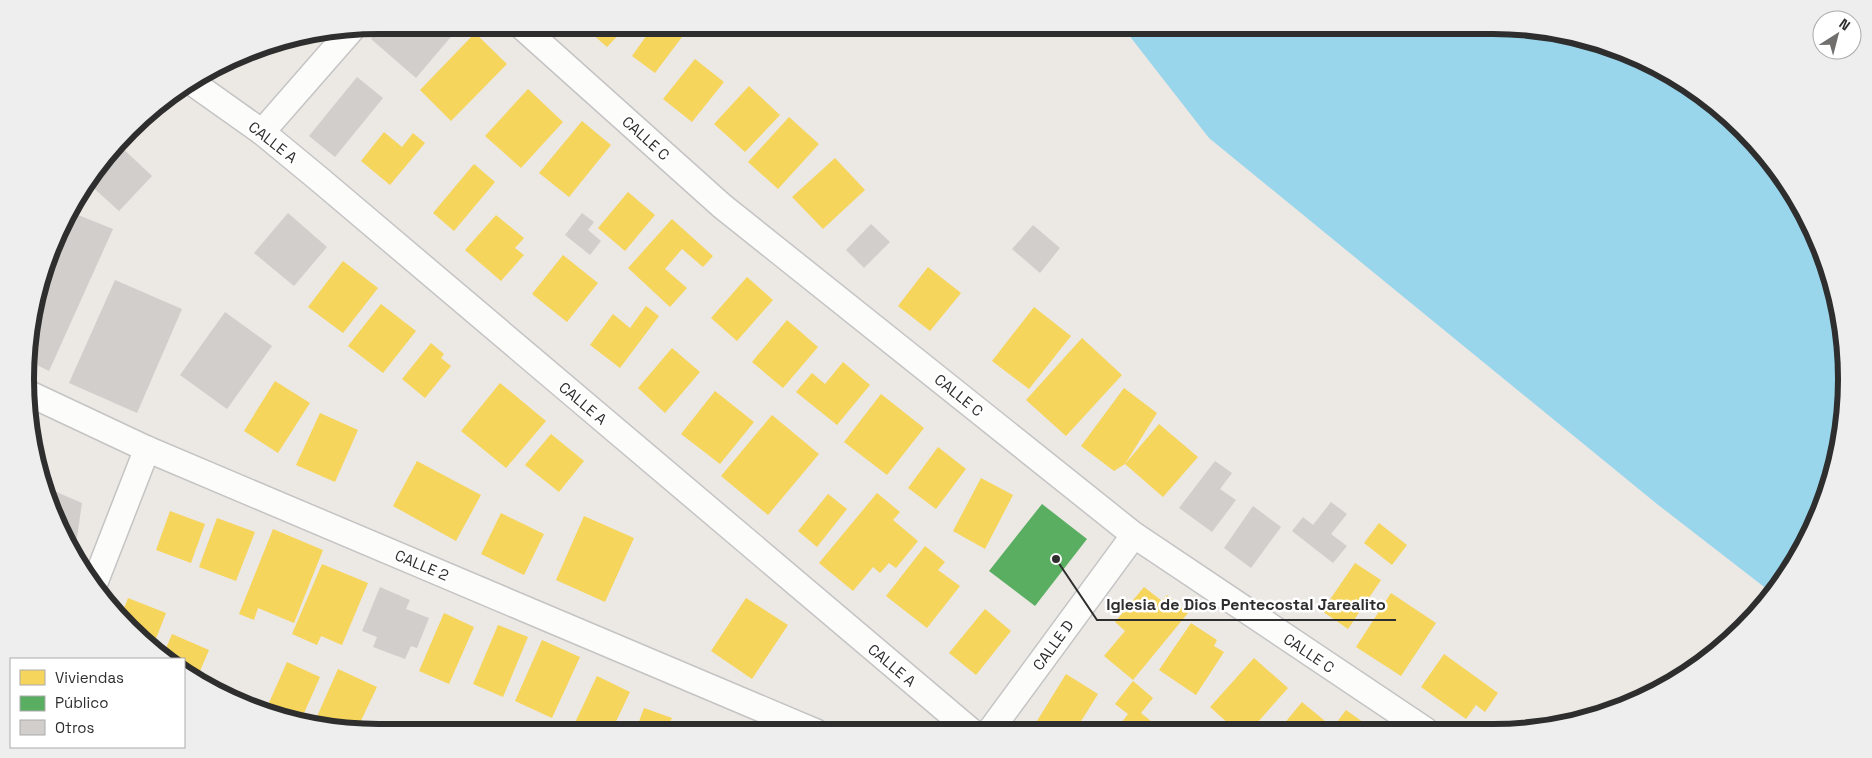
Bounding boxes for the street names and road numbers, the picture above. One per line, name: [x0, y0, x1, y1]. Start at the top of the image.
street label: CALLE C: [618, 112, 674, 164]
street label: CALLE A: [245, 117, 302, 167]
street label: CALLE C: [931, 370, 987, 420]
street label: CALLE A: [555, 377, 611, 429]
street label: CALLE 2: [392, 545, 452, 585]
street label: CALLE D: [1028, 616, 1078, 674]
street label: CALLE C: [1280, 629, 1338, 677]
street label: CALLE A: [864, 639, 920, 691]

